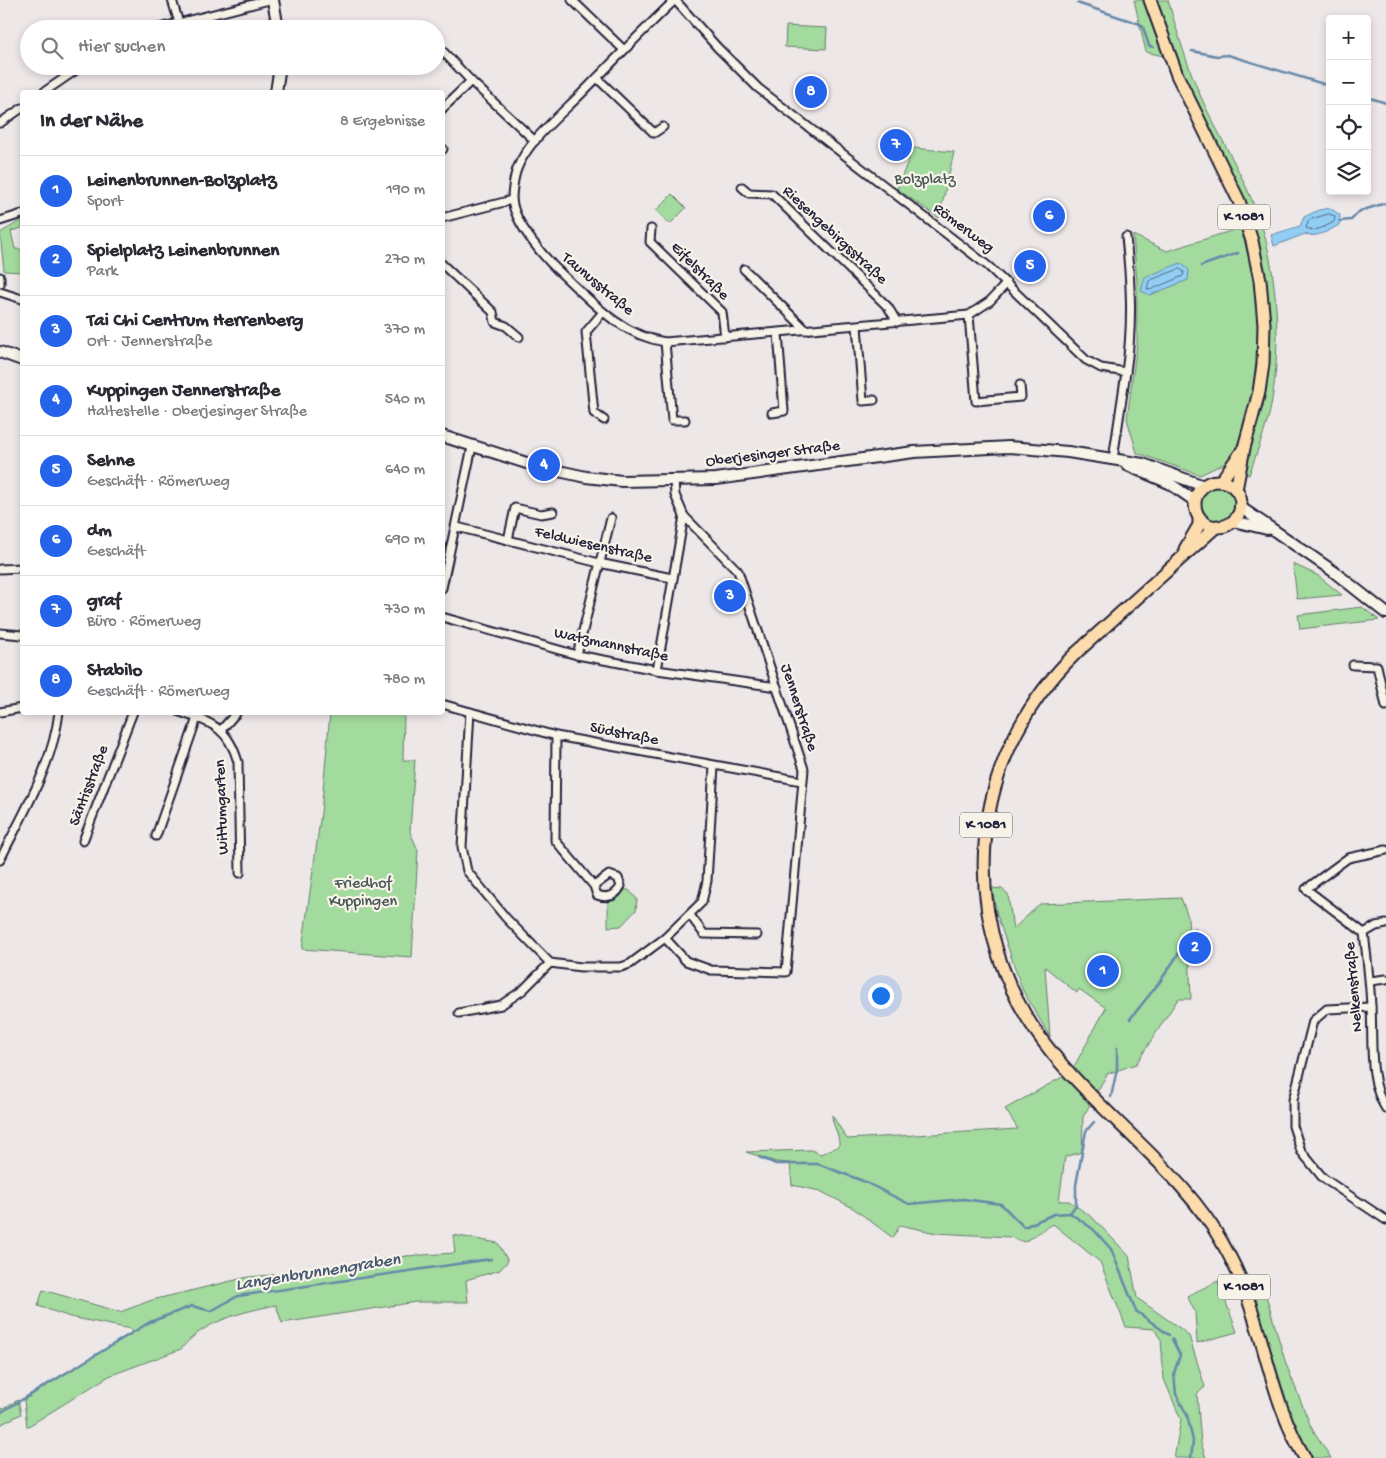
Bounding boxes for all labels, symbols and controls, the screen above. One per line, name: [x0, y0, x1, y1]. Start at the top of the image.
map controls: [1326, 15, 1371, 195]
button: +: [1326, 15, 1371, 60]
search box: [20, 20, 445, 75]
icon: search: [38, 34, 66, 62]
text: Hier suchen: [78, 36, 165, 59]
button: −: [1326, 60, 1371, 105]
pin: 8: [795, 73, 827, 111]
button: locate: [1326, 105, 1371, 150]
text: In der Nähe: [40, 110, 143, 135]
text: 8 Ergebnisse: [340, 113, 425, 132]
pin: 7: [880, 126, 912, 164]
button: layers: [1326, 150, 1371, 195]
text: Leinenbrunnen-Bolzplatz: [87, 170, 277, 193]
park label: Bolzplatz: [894, 171, 956, 190]
text: 1: [53, 181, 59, 200]
text: 190 m: [386, 181, 425, 200]
street label: Riesengebirgsstraße: [778, 182, 891, 290]
text: Sport: [87, 193, 123, 212]
pin: 6: [1033, 197, 1065, 235]
street label: Römerweg: [929, 200, 997, 258]
road number: K 1081: [1218, 204, 1270, 230]
street label: Eifelstraße: [666, 239, 733, 306]
text: Spielplatz Leinenbrunnen: [87, 240, 279, 263]
pin: 5: [1014, 247, 1046, 285]
street label: Taunusstraße: [556, 249, 638, 321]
text: 2: [52, 251, 60, 270]
text: 270 m: [385, 251, 425, 270]
text: Park: [87, 263, 118, 282]
text: Tai Chi Centrum Herrenberg: [87, 310, 303, 333]
text: 3: [52, 321, 60, 340]
text: 370 m: [384, 321, 425, 340]
text: Ort · Jennerstraße: [87, 333, 212, 352]
text: Kuppingen Jennerstraße: [87, 380, 280, 403]
text: 4: [52, 391, 60, 410]
text: 540 m: [385, 391, 425, 410]
text: Haltestelle · Oberjesinger Straße: [87, 403, 307, 422]
street label: Oberjesinger Straße: [705, 437, 842, 473]
pin: 4: [528, 446, 560, 484]
text: Sehne: [87, 450, 135, 473]
text: 5: [52, 461, 60, 480]
text: 640 m: [385, 461, 425, 480]
text: Geschäft · Römerweg: [87, 473, 230, 492]
text: dm: [87, 520, 112, 543]
street label: Feldwiesenstraße: [531, 523, 654, 569]
text: 6: [52, 531, 60, 550]
text: 690 m: [385, 531, 425, 550]
text: Geschäft: [87, 543, 146, 562]
pin: 3: [714, 577, 746, 615]
text: graf: [87, 590, 121, 613]
text: 7: [52, 601, 60, 620]
text: 730 m: [384, 601, 425, 620]
text: Büro · Römerweg: [87, 613, 201, 632]
street label: Watzmannstraße: [552, 625, 671, 668]
text: Stabilo: [87, 660, 142, 683]
street label: Jennerstraße: [775, 662, 821, 755]
text: 8: [52, 671, 60, 690]
text: 780 m: [384, 671, 425, 690]
text: Geschäft · Römerweg: [87, 683, 230, 702]
street label: Südstraße: [588, 719, 661, 751]
street label: Säntisstraße: [66, 742, 114, 829]
street label: Wittumgarten: [212, 759, 234, 855]
road number: K 1081: [960, 812, 1012, 838]
park label: Friedhof Kuppingen: [329, 875, 397, 912]
pin: 2: [1179, 929, 1211, 967]
street label: Nelkenstraße: [1342, 941, 1368, 1033]
pin: 1: [1087, 952, 1119, 990]
your location: [868, 983, 894, 1009]
water label: Langenbrunnengraben: [234, 1250, 402, 1296]
road number: K 1081: [1218, 1274, 1270, 1300]

